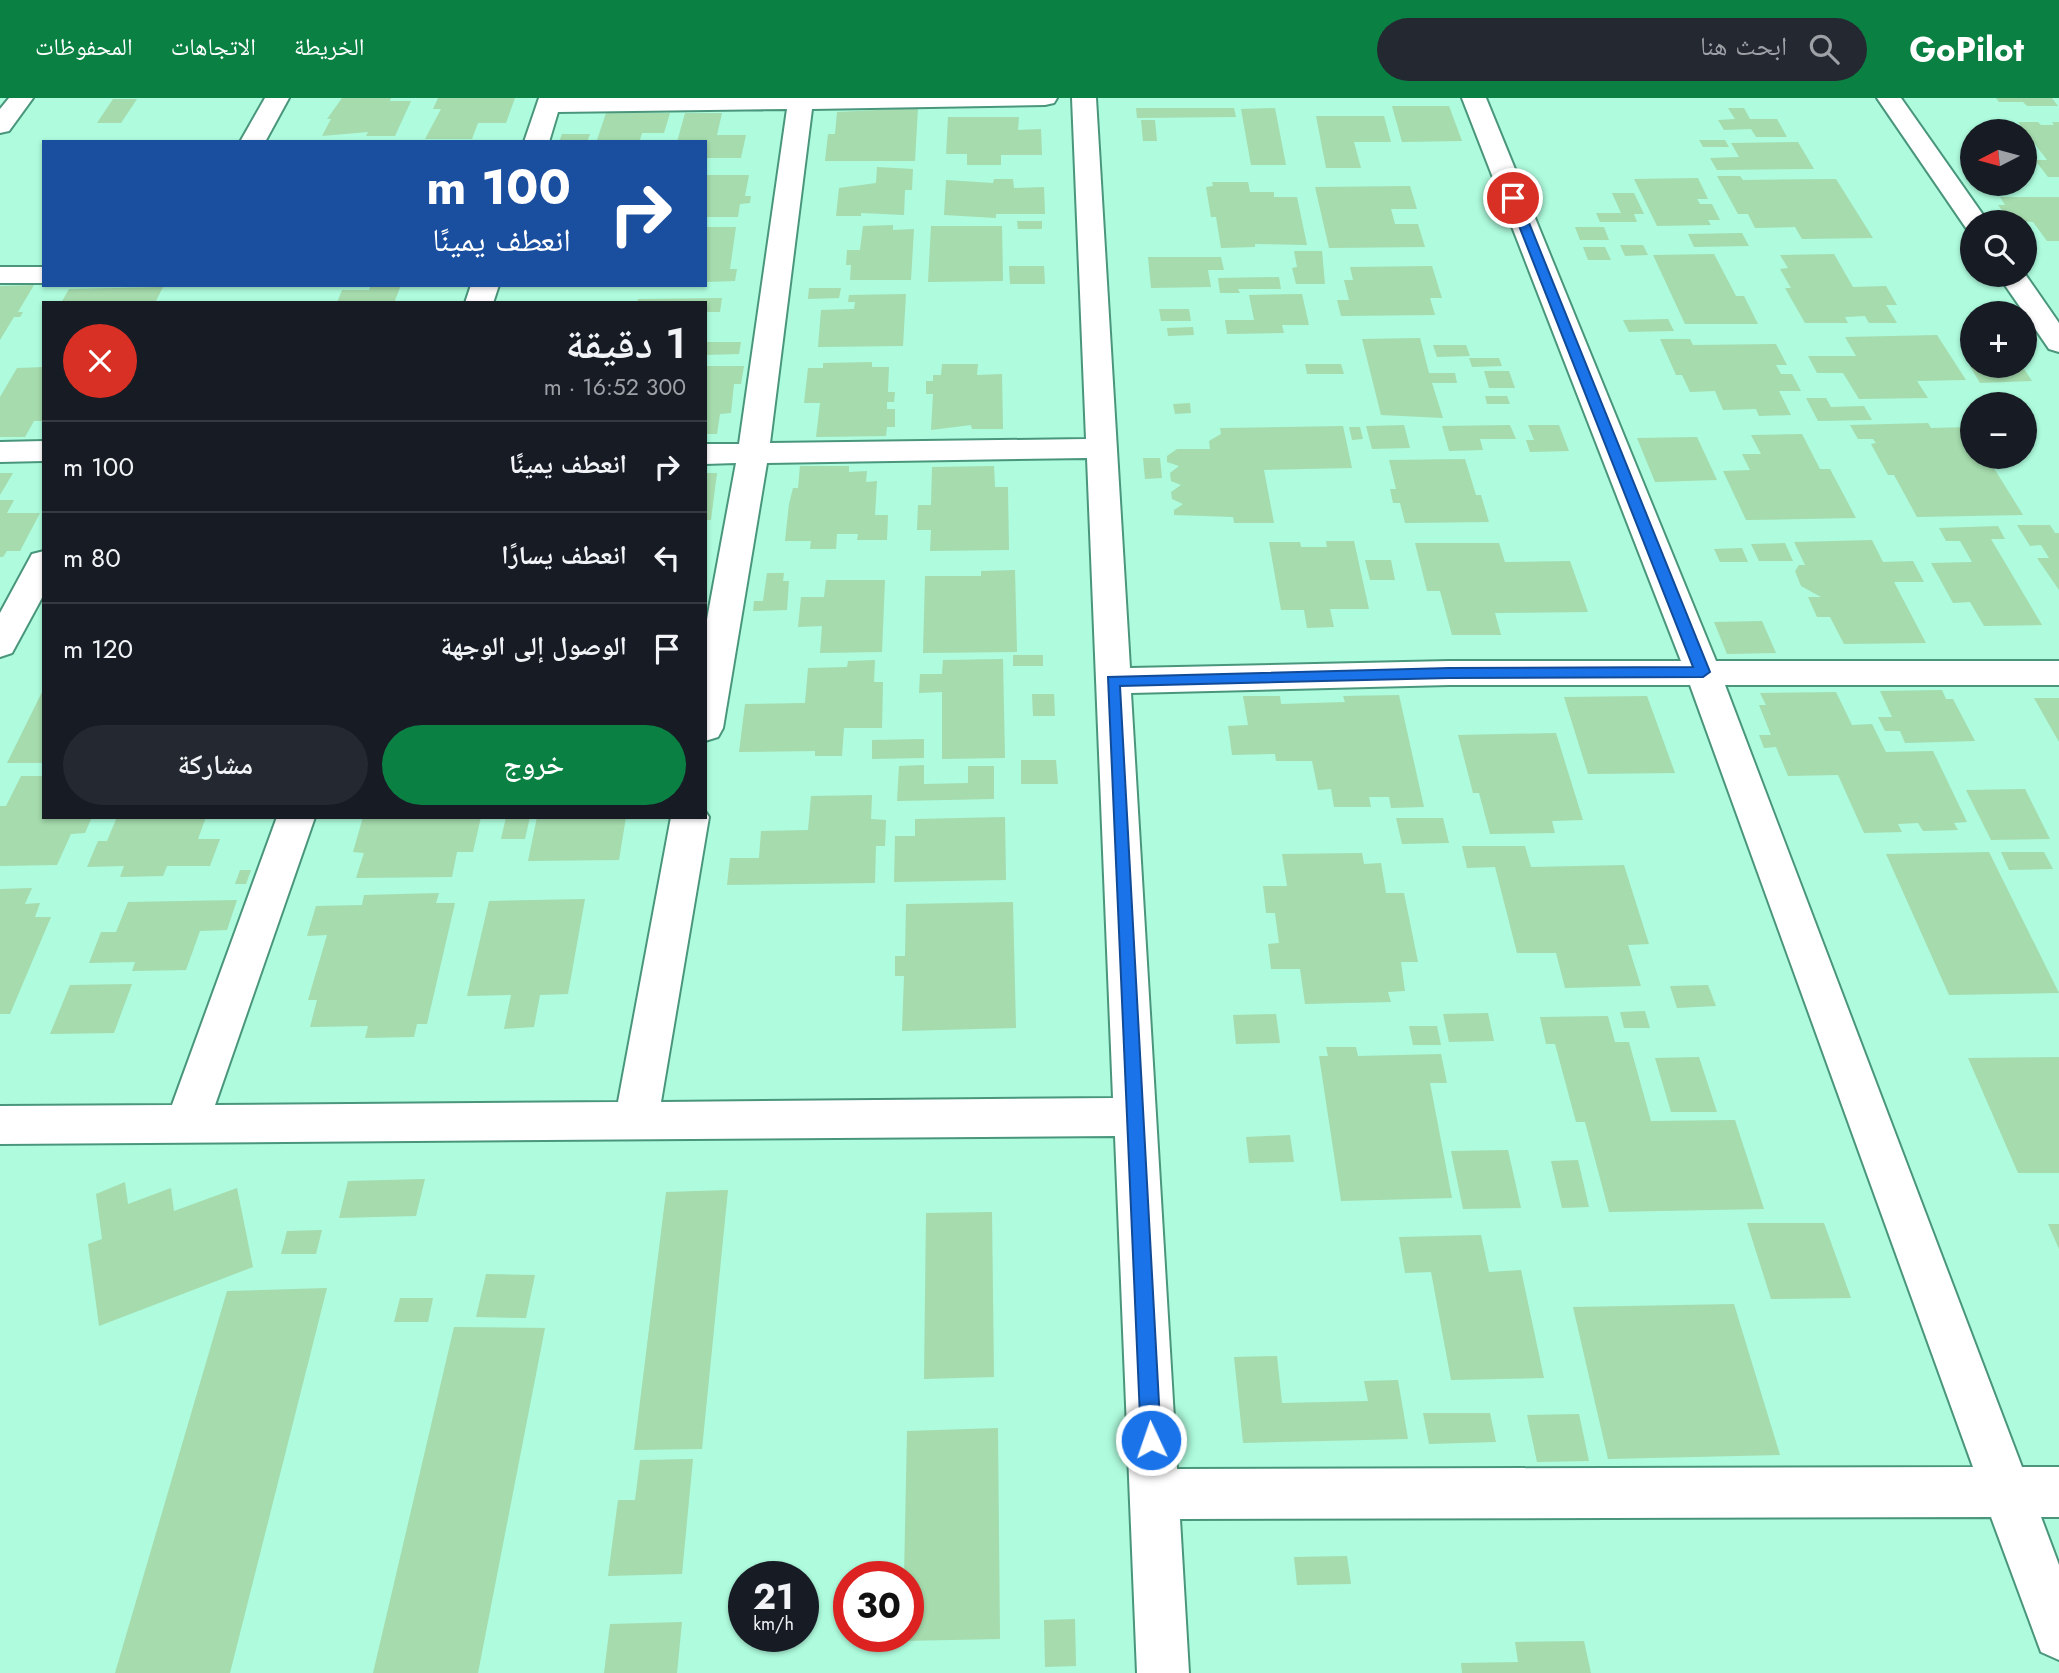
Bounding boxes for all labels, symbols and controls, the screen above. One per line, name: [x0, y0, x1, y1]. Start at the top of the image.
search box: [1377, 18, 1867, 81]
text: GoPilot: [1909, 26, 2024, 73]
text: ابحث هنا: [1700, 27, 1787, 65]
text: المحفوظات: [35, 29, 133, 64]
text: الاتجاهات: [171, 29, 256, 64]
text: الخريطة: [294, 29, 365, 64]
icon: search: [1805, 30, 1843, 68]
north arrow: [1960, 119, 2037, 196]
map controls: [1960, 119, 2037, 469]
text: 100 m: [426, 152, 571, 222]
icon: right: [595, 168, 686, 259]
pin: [1483, 168, 1543, 228]
icon: arrive: [1494, 179, 1532, 217]
button: search: [1960, 210, 2037, 287]
text: انعطف يمينًا: [432, 217, 571, 263]
button: +: [1960, 301, 2037, 378]
text: 1 دقيقة: [565, 313, 686, 374]
button: close: [63, 324, 137, 398]
text: 300 m · 16:52: [544, 370, 686, 404]
button: −: [1960, 392, 2037, 469]
text: انعطف يمينًا: [509, 445, 627, 483]
text: 100 m: [63, 448, 134, 486]
icon: right: [648, 448, 686, 486]
text: انعطف يسارًا: [501, 536, 627, 574]
text: 80 m: [63, 539, 121, 577]
icon: left: [648, 539, 686, 577]
text: الوصول إلى الوجهة: [440, 627, 627, 665]
text: 120 m: [63, 630, 133, 668]
icon: arrive: [648, 630, 686, 668]
button: مشاركة: [63, 725, 368, 805]
button: خروج: [382, 725, 686, 805]
position arrow: [1114, 1403, 1188, 1477]
speed limit sign: 30: [833, 1561, 924, 1652]
text: 21: [753, 1572, 794, 1622]
text: km/h: [753, 1611, 794, 1637]

